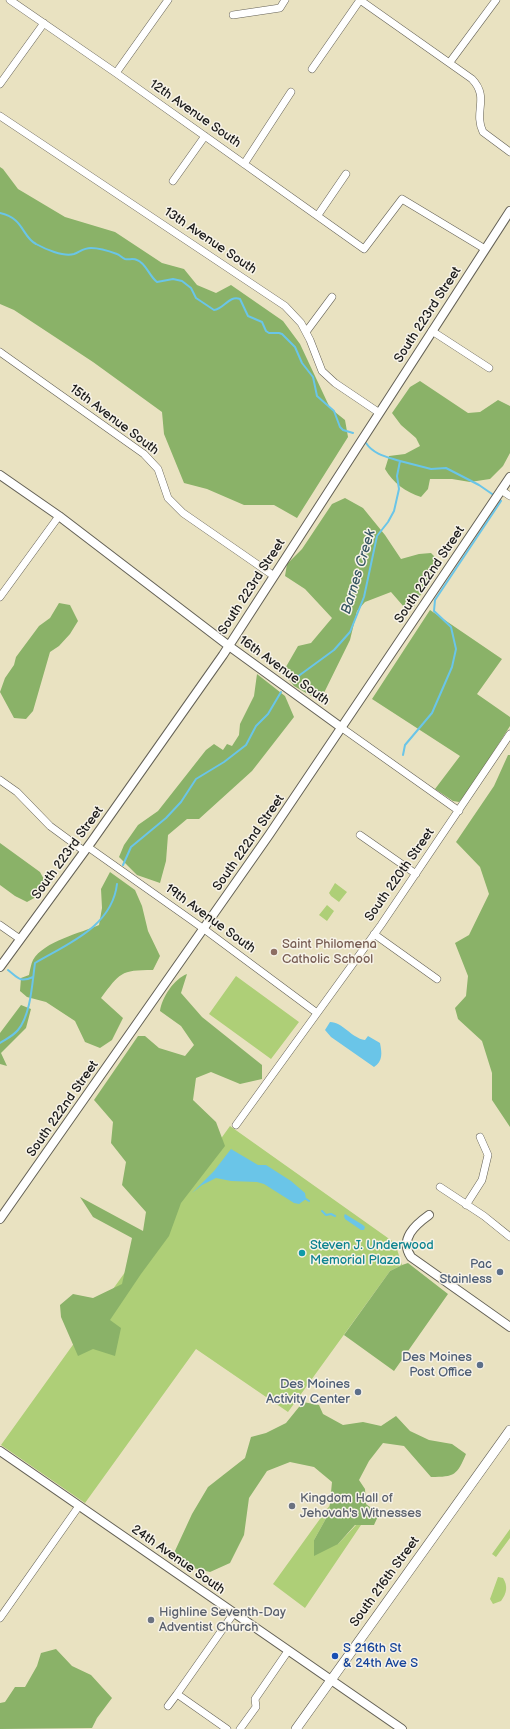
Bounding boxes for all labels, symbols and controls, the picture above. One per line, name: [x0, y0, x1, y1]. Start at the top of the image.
street label: 12th Avenue South: [146, 77, 244, 151]
street label: 13th Avenue South: [161, 204, 259, 278]
street label: South 223rd Street: [391, 264, 465, 366]
street label: 15th Avenue South: [66, 381, 162, 459]
street label: South 222nd Street: [392, 523, 468, 627]
water label: Barnes Creek: [338, 528, 380, 616]
street label: South 223rd Street: [215, 536, 289, 638]
street label: 16th Avenue South: [236, 633, 332, 709]
street label: South 222nd Street: [210, 792, 288, 894]
street label: South 223rd Street: [29, 803, 107, 903]
street label: South 220th Street: [362, 825, 438, 925]
street label: 19th Avenue South: [162, 881, 258, 957]
place label: Saint Philomena Catholic School: [282, 937, 377, 968]
marker: Saint Philomena Catholic School: [269, 947, 279, 957]
street label: South 222nd Street: [24, 1058, 102, 1160]
place label: Steven J. Underwood Memorial Plaza: [310, 1238, 434, 1269]
marker: Steven J. Underwood Memorial Plaza: [297, 1248, 307, 1258]
place label: Pac Stainless: [439, 1257, 492, 1288]
marker: Pac Stainless: [495, 1267, 505, 1277]
place label: Des Moines Post Office: [402, 1350, 472, 1381]
marker: Des Moines Post Office: [475, 1360, 485, 1370]
place label: Des Moines Activity Center: [266, 1377, 350, 1408]
marker: Des Moines Activity Center: [353, 1387, 363, 1397]
place label: Kingdom Hall of Jehovah's Witnesses: [300, 1491, 421, 1522]
marker: Kingdom Hall of Jehovah's Witnesses: [287, 1501, 297, 1511]
street label: 24th Avenue South: [128, 1522, 228, 1598]
street label: South 216th Street: [347, 1534, 423, 1630]
place label: Highline Seventh-Day Adventist Church: [159, 1605, 286, 1636]
marker: Highline Seventh-Day Adventist Church: [146, 1615, 156, 1625]
place label: S 216th St & 24th Ave S: [343, 1641, 418, 1672]
marker: S 216th St & 24th Ave S: [330, 1651, 340, 1661]

